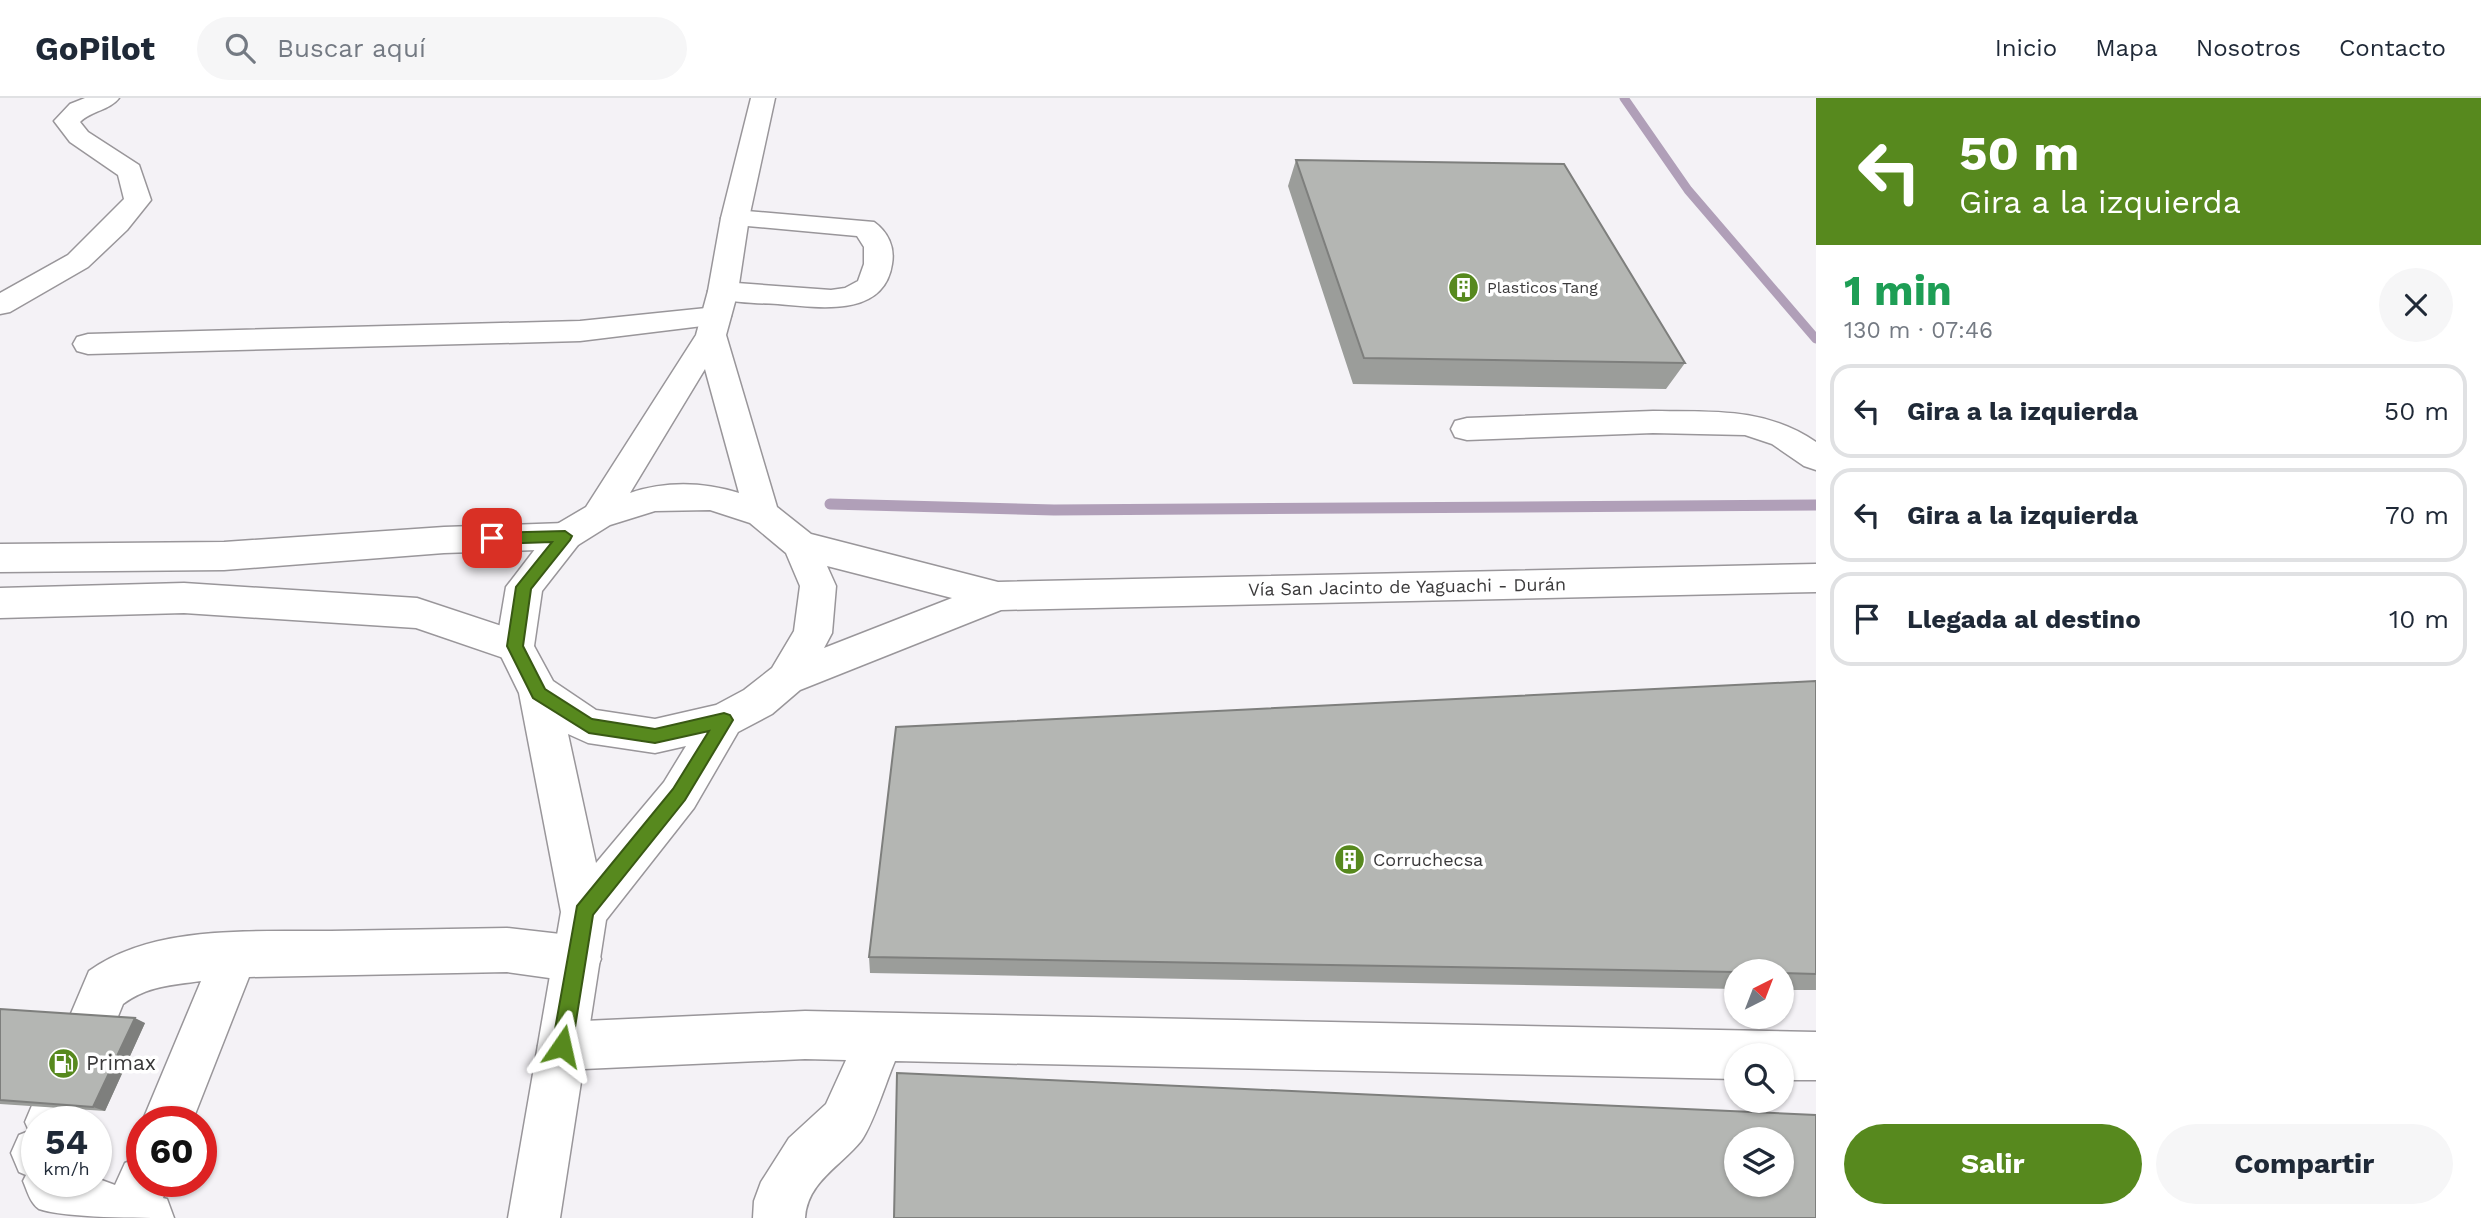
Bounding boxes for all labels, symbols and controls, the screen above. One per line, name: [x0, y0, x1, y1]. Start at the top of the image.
search box: [197, 17, 687, 80]
text: GoPilot: [35, 29, 155, 68]
icon: search: [221, 29, 259, 67]
text: Buscar aquí: [277, 33, 426, 63]
text: Inicio: [1995, 34, 2057, 62]
text: Mapa: [2095, 34, 2158, 62]
text: Nosotros: [2196, 34, 2301, 62]
text: Contacto: [2339, 34, 2446, 62]
text: 50 m: [1959, 124, 2079, 182]
icon: left: [1844, 126, 1935, 217]
text: Gira a la izquierda: [1959, 183, 2241, 221]
text: 1 min: [1844, 266, 1952, 315]
button: close: [2379, 268, 2453, 342]
building icon: Plasticos Tang: [1447, 270, 1481, 304]
place label: Plasticos Tang: [1487, 278, 1598, 297]
text: 130 m · 07:46: [1844, 317, 1993, 344]
icon: left: [1848, 392, 1886, 430]
text: Gira a la izquierda: [1907, 396, 2138, 426]
text: 50 m: [2384, 396, 2449, 426]
icon: left: [1848, 496, 1886, 534]
text: Gira a la izquierda: [1907, 500, 2138, 530]
text: 70 m: [2385, 500, 2449, 530]
pin: [462, 508, 522, 568]
icon: arrive: [473, 519, 511, 557]
street label: Vía San Jacinto de Yaguachi - Durán: [1248, 573, 1566, 600]
icon: arrive: [1848, 600, 1886, 638]
text: Llegada al destino: [1907, 604, 2141, 634]
text: 10 m: [2389, 604, 2449, 634]
building icon: Corruchecsa: [1333, 843, 1367, 877]
place label: Corruchecsa: [1373, 849, 1483, 870]
north arrow: [1724, 959, 1794, 1029]
map controls: [1724, 959, 1794, 1197]
position arrow: [525, 1009, 599, 1083]
button: search: [1724, 1043, 1794, 1113]
fuel station icon: Primax: [46, 1046, 80, 1080]
place label: Primax: [86, 1050, 156, 1075]
speed limit sign: 60: [126, 1106, 217, 1197]
text: 54: [45, 1121, 88, 1163]
button: Salir: [1844, 1124, 2142, 1204]
button: Compartir: [2156, 1124, 2453, 1204]
button: layers: [1724, 1127, 1794, 1197]
text: km/h: [43, 1158, 90, 1179]

